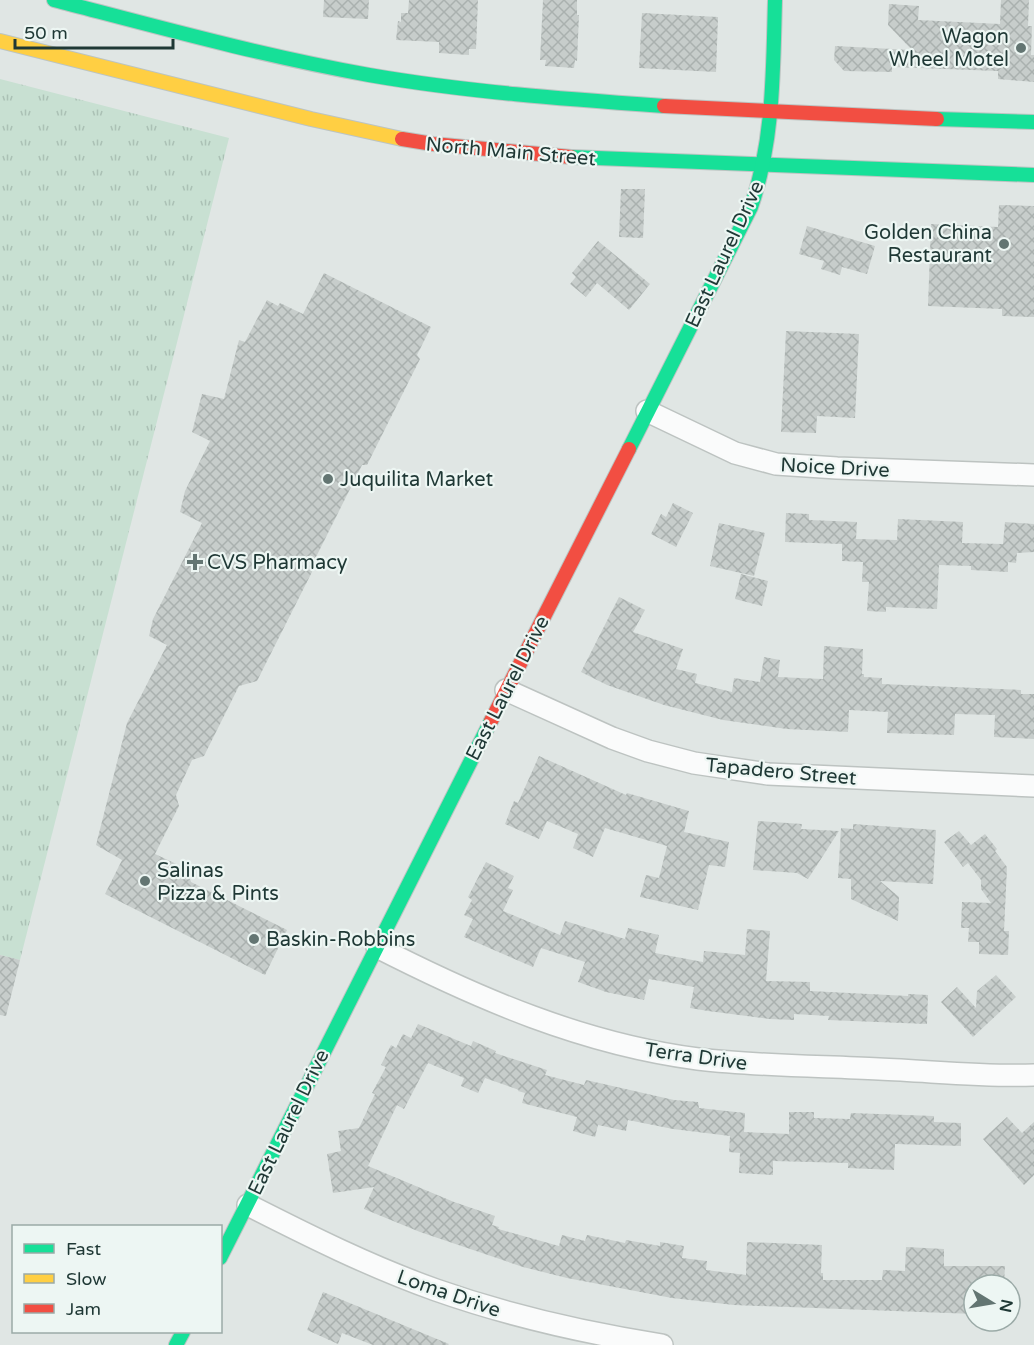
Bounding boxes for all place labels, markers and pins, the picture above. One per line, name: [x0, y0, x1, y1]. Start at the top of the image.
place label: Wagon Wheel Motel: [889, 25, 1009, 72]
marker: Wagon Wheel Motel: [1014, 41, 1028, 55]
place label: Golden China Restaurant: [864, 221, 992, 268]
marker: Golden China Restaurant: [997, 237, 1011, 251]
place label: Juquilita Market: [340, 468, 494, 492]
marker: Juquilita Market: [321, 472, 335, 486]
place label: CVS Pharmacy: [207, 551, 348, 575]
marker: CVS Pharmacy: [188, 555, 202, 569]
place label: Salinas Pizza & Pints: [157, 859, 279, 906]
marker: Salinas Pizza & Pints: [138, 874, 152, 888]
place label: Baskin-Robbins: [266, 928, 415, 952]
marker: Baskin-Robbins: [247, 932, 261, 946]

